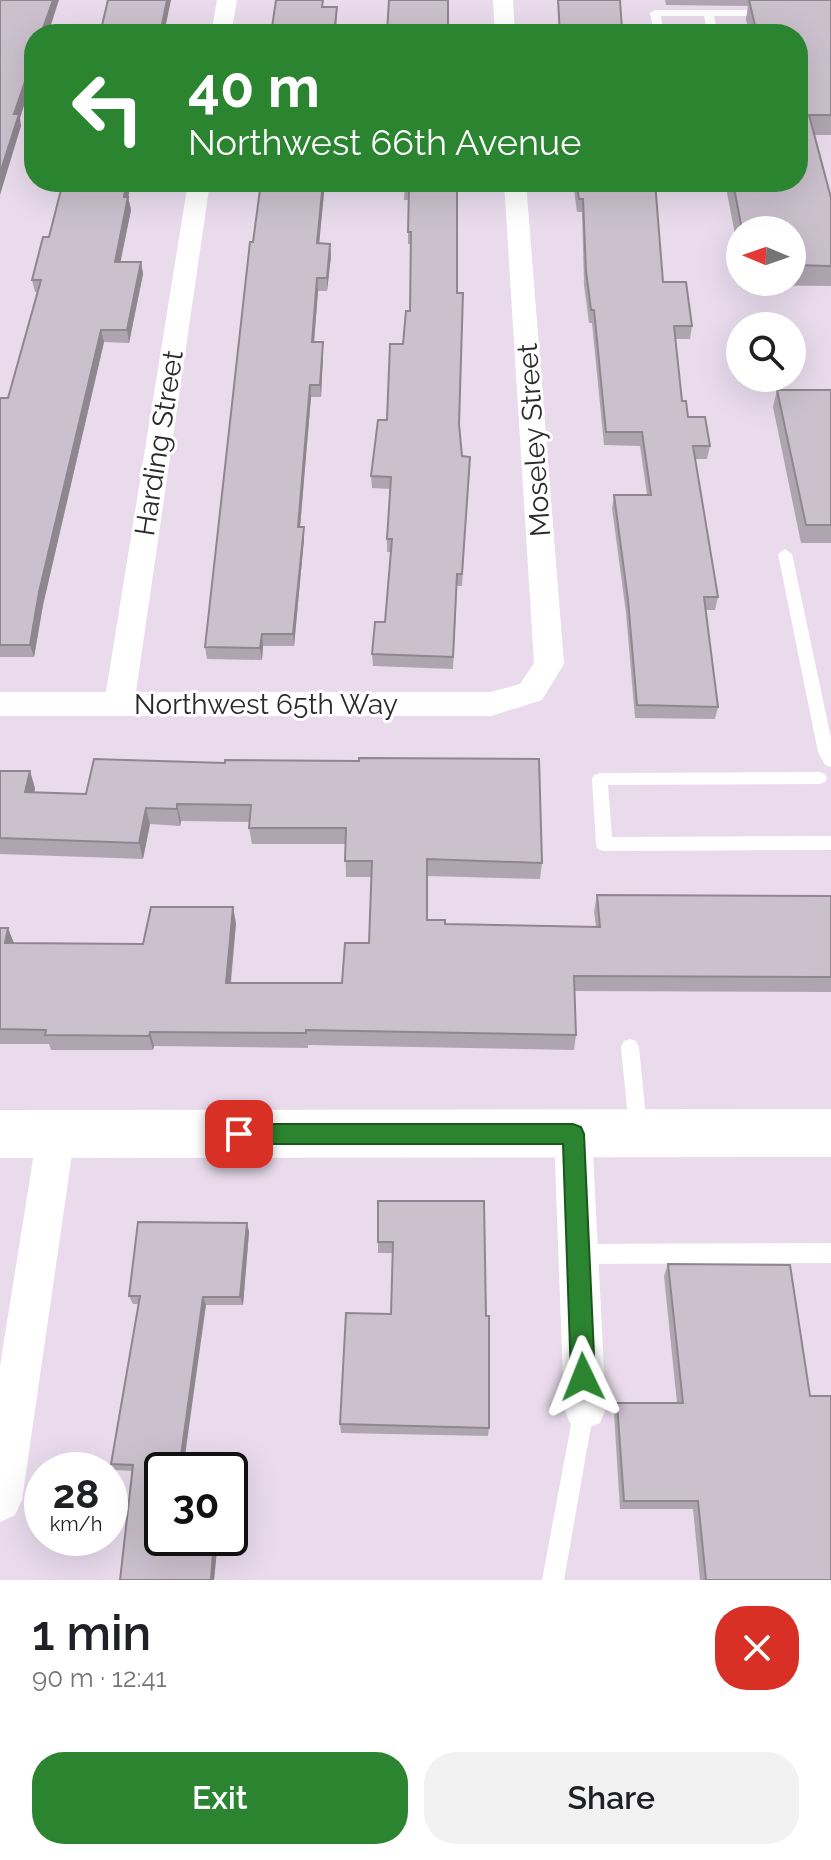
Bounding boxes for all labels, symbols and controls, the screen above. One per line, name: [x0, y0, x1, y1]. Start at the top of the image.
text: 40 m: [188, 54, 320, 120]
icon: left: [56, 56, 160, 160]
text: Northwest 66th Avenue: [188, 121, 581, 163]
north arrow: [726, 216, 806, 296]
map controls: [726, 216, 806, 392]
button: search: [726, 312, 806, 392]
street label: Moseley Street: [511, 342, 557, 538]
street label: Harding Street: [128, 347, 190, 538]
street label: Northwest 65th Way: [134, 688, 398, 721]
pin: [205, 1100, 273, 1168]
icon: arrive: [217, 1112, 261, 1156]
position arrow: [541, 1335, 625, 1419]
speed limit sign: 30: [144, 1452, 248, 1556]
text: 28: [53, 1470, 99, 1517]
text: km/h: [50, 1512, 102, 1536]
text: 1 min: [32, 1605, 151, 1661]
button: close: [715, 1606, 799, 1690]
text: 90 m · 12:41: [32, 1663, 167, 1693]
button: Exit: [32, 1752, 408, 1844]
button: Share: [424, 1752, 799, 1844]

